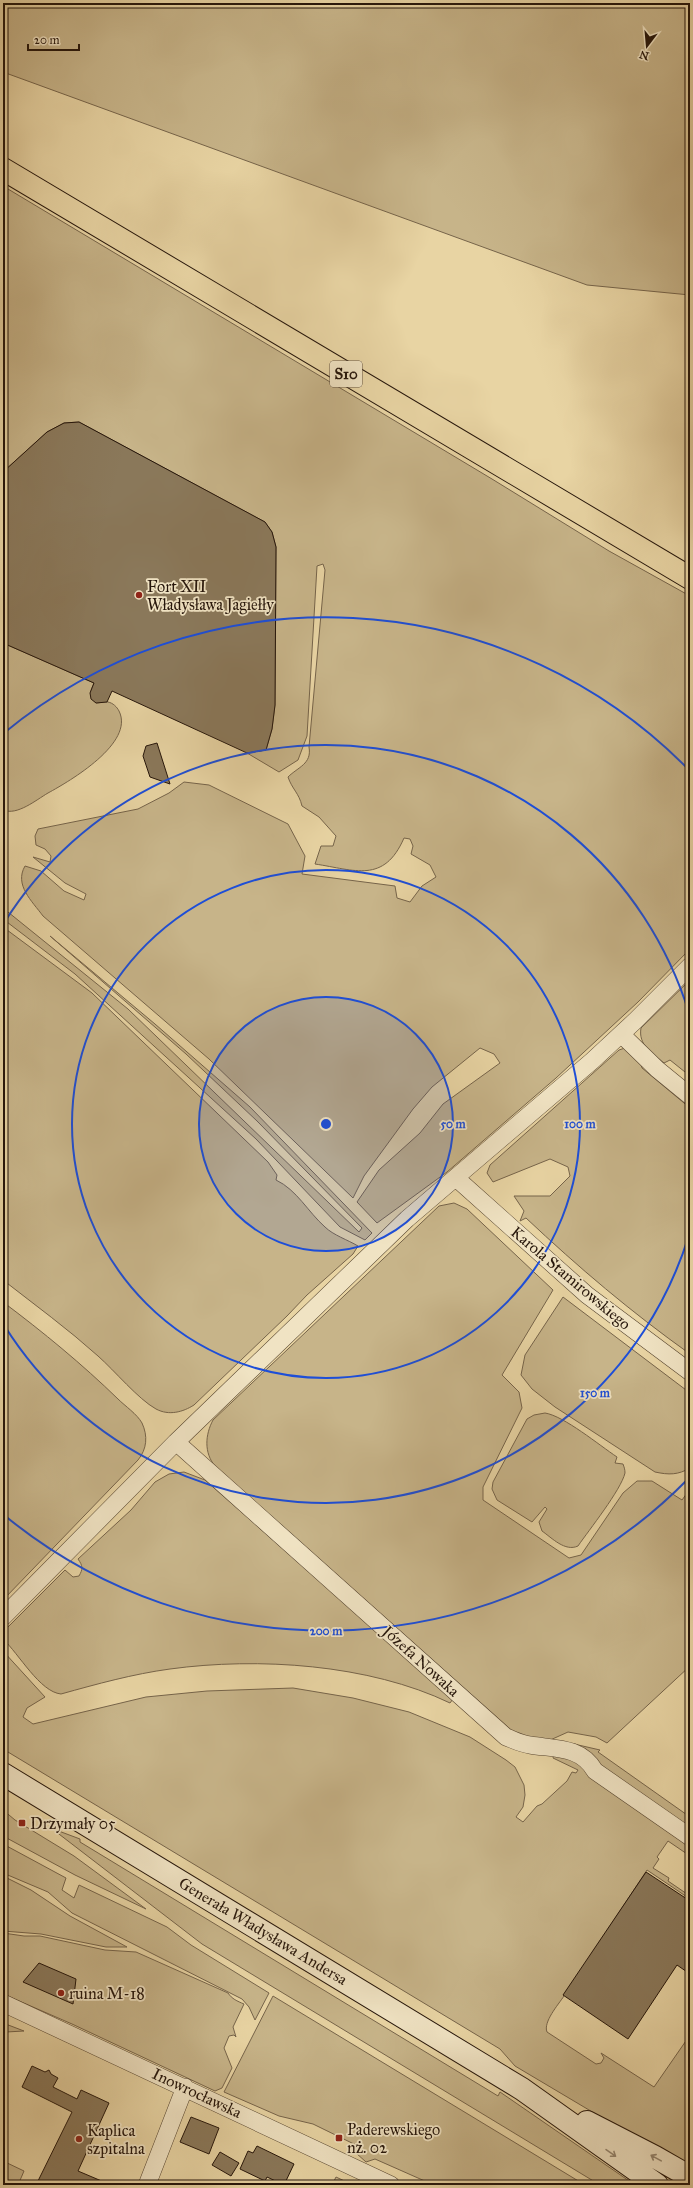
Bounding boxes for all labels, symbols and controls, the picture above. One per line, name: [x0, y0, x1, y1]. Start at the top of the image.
scale bar: [28, 26, 79, 52]
north arrow: [627, 26, 667, 66]
text: 20 m: [34, 33, 60, 47]
text: N: [637, 47, 651, 63]
road number: S10: [330, 361, 362, 387]
place label: Fort XII Władysława Jagiełły: [147, 577, 274, 615]
marker: Fort XII Władysława Jagiełły: [134, 590, 144, 600]
centre of rings: [319, 1117, 333, 1131]
text: 50 m: [440, 1117, 467, 1131]
text: 100 m: [564, 1117, 597, 1131]
street label: Karola Stamirowskiego: [507, 1222, 635, 1334]
text: 150 m: [580, 1386, 611, 1400]
street label: Józefa Nowaka: [377, 1620, 463, 1701]
text: 200 m: [310, 1624, 343, 1638]
place label: Drzymały 05: [30, 1814, 116, 1833]
marker: Drzymały 05: [17, 1818, 27, 1828]
street label: Generała Władysława Andersa: [175, 1873, 351, 1989]
place label: ruina M-18: [69, 1984, 145, 2003]
marker: ruina M-18: [56, 1988, 66, 1998]
street label: Inowrocławska: [149, 2064, 245, 2122]
place label: Paderewskiego nż. 02: [347, 2120, 440, 2157]
place label: Kaplica szpitalna: [87, 2121, 145, 2158]
marker: Paderewskiego nż. 02: [334, 2133, 344, 2143]
marker: Kaplica szpitalna: [74, 2134, 84, 2144]
one-way arrow: [605, 2149, 616, 2157]
one-way arrow: [650, 2153, 662, 2161]

